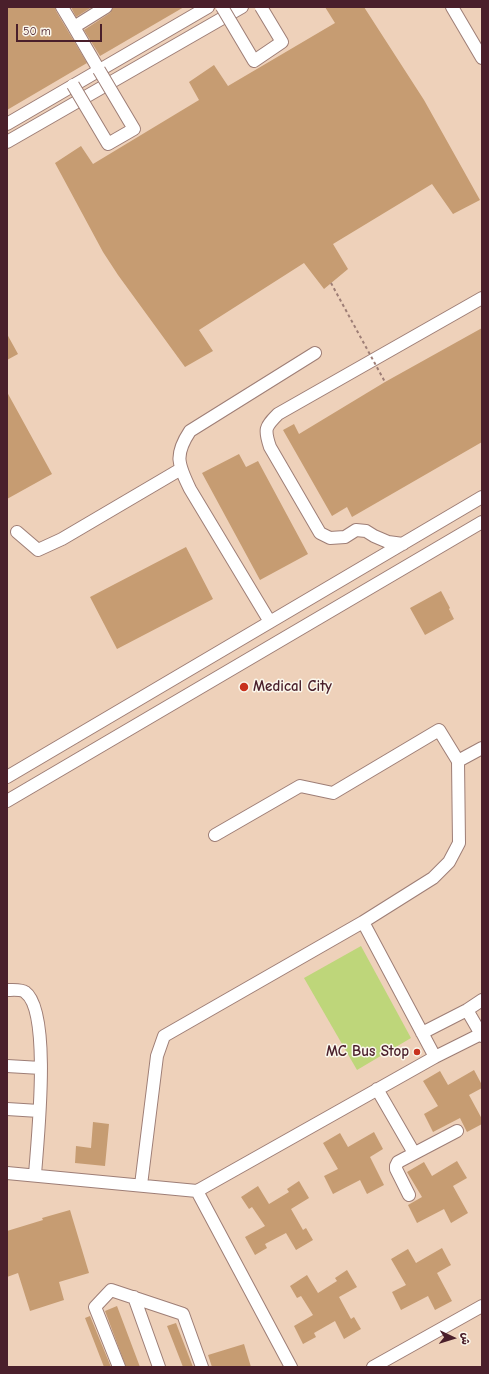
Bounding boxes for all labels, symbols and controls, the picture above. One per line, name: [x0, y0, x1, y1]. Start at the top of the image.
scale bar: [18, 16, 104, 42]
text: 50 m: [23, 24, 51, 38]
place label: Medical City: [253, 678, 332, 696]
marker: Medical City: [238, 681, 250, 693]
place label: MC Bus Stop: [326, 1043, 409, 1061]
marker: MC Bus Stop: [412, 1047, 422, 1057]
north arrow: [433, 1318, 473, 1358]
text: ش: [459, 1332, 472, 1345]

